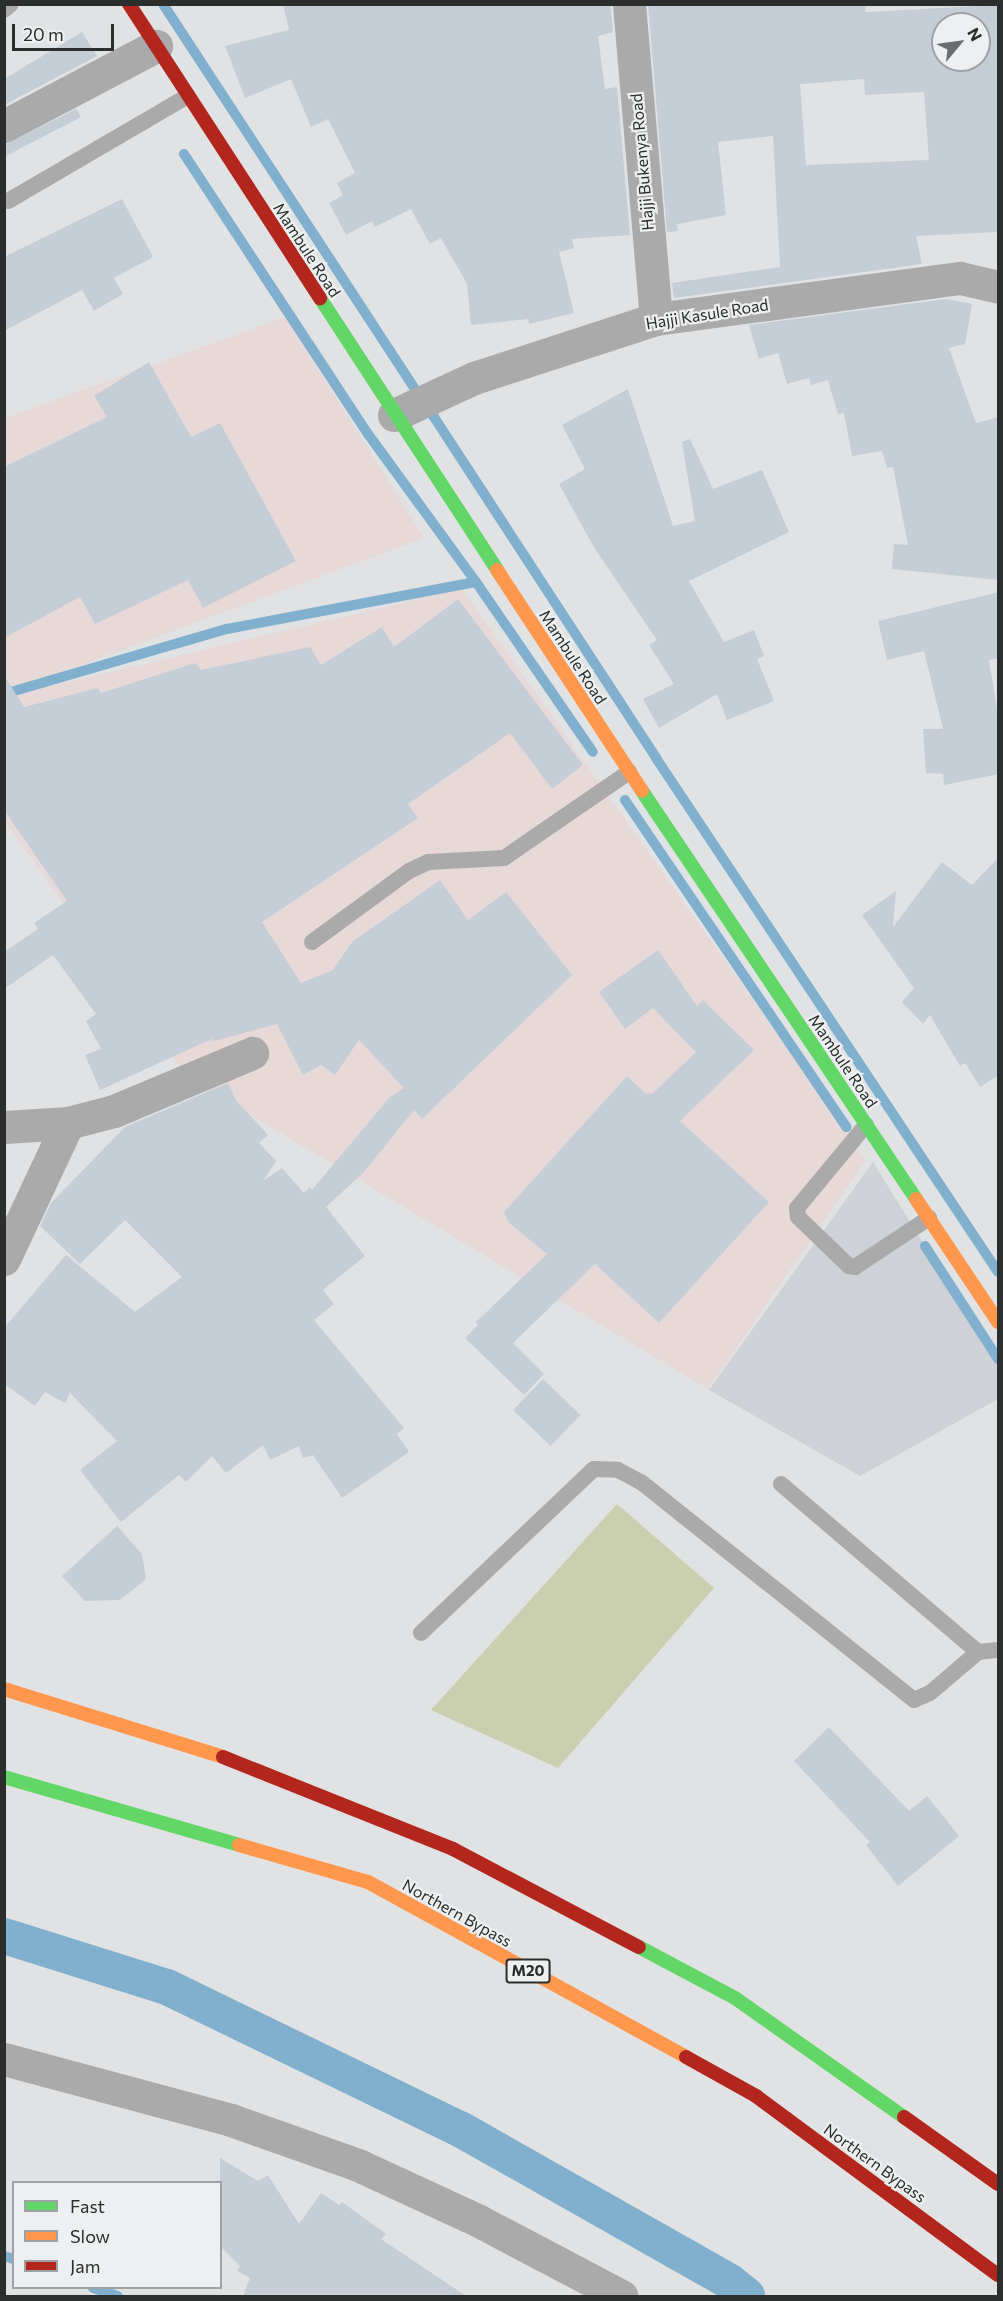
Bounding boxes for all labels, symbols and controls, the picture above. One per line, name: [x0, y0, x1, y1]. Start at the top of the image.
scale bar: [15, 12, 117, 50]
north arrow: [931, 12, 991, 72]
text: 20 m: [23, 23, 64, 45]
text: N: [964, 24, 987, 44]
street label: Hajji Bukenya Road: [626, 93, 658, 231]
street label: Mambule Road: [269, 199, 345, 301]
street label: Hajji Kasule Road: [644, 295, 770, 333]
street label: Mambule Road: [535, 606, 611, 708]
street label: Mambule Road: [805, 1011, 881, 1111]
street label: Northern Bypass: [399, 1875, 515, 1951]
road number: M20: [506, 1959, 550, 1983]
street label: Northern Bypass: [820, 2119, 930, 2207]
legend: [12, 2181, 222, 2289]
text: Fast: [70, 2195, 105, 2217]
text: Slow: [70, 2225, 110, 2247]
text: Jam: [70, 2255, 100, 2277]

